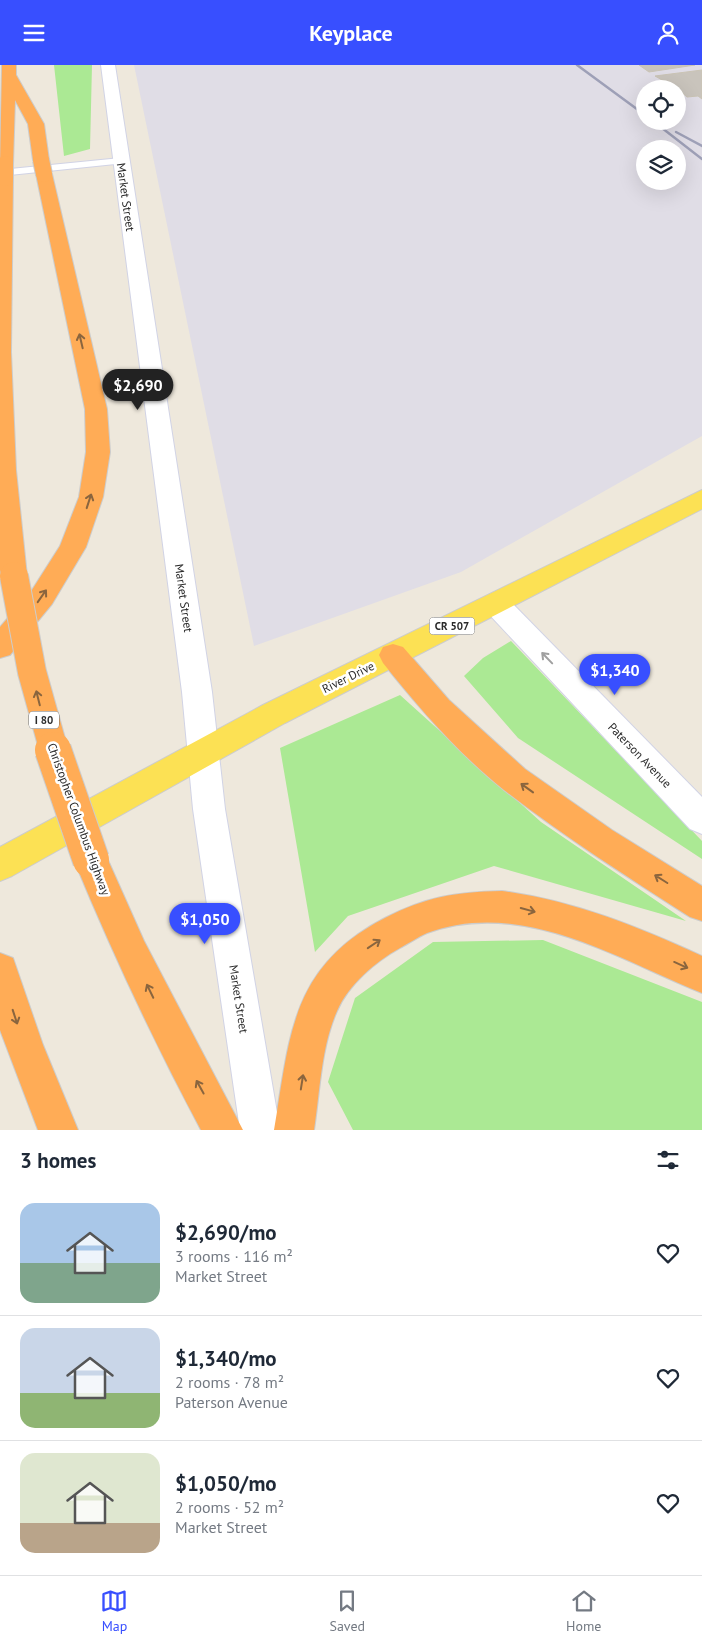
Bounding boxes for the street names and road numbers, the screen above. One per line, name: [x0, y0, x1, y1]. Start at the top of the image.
street label: Market Street: [114, 162, 138, 232]
street label: Market Street: [172, 563, 196, 633]
road number: CR 507: [430, 617, 474, 635]
street label: River Drive: [319, 658, 377, 696]
road number: I 80: [29, 711, 59, 729]
street label: Paterson Avenue: [605, 719, 675, 791]
street label: Christopher Columbus Highway: [44, 741, 114, 898]
street label: Market Street: [226, 964, 252, 1034]

